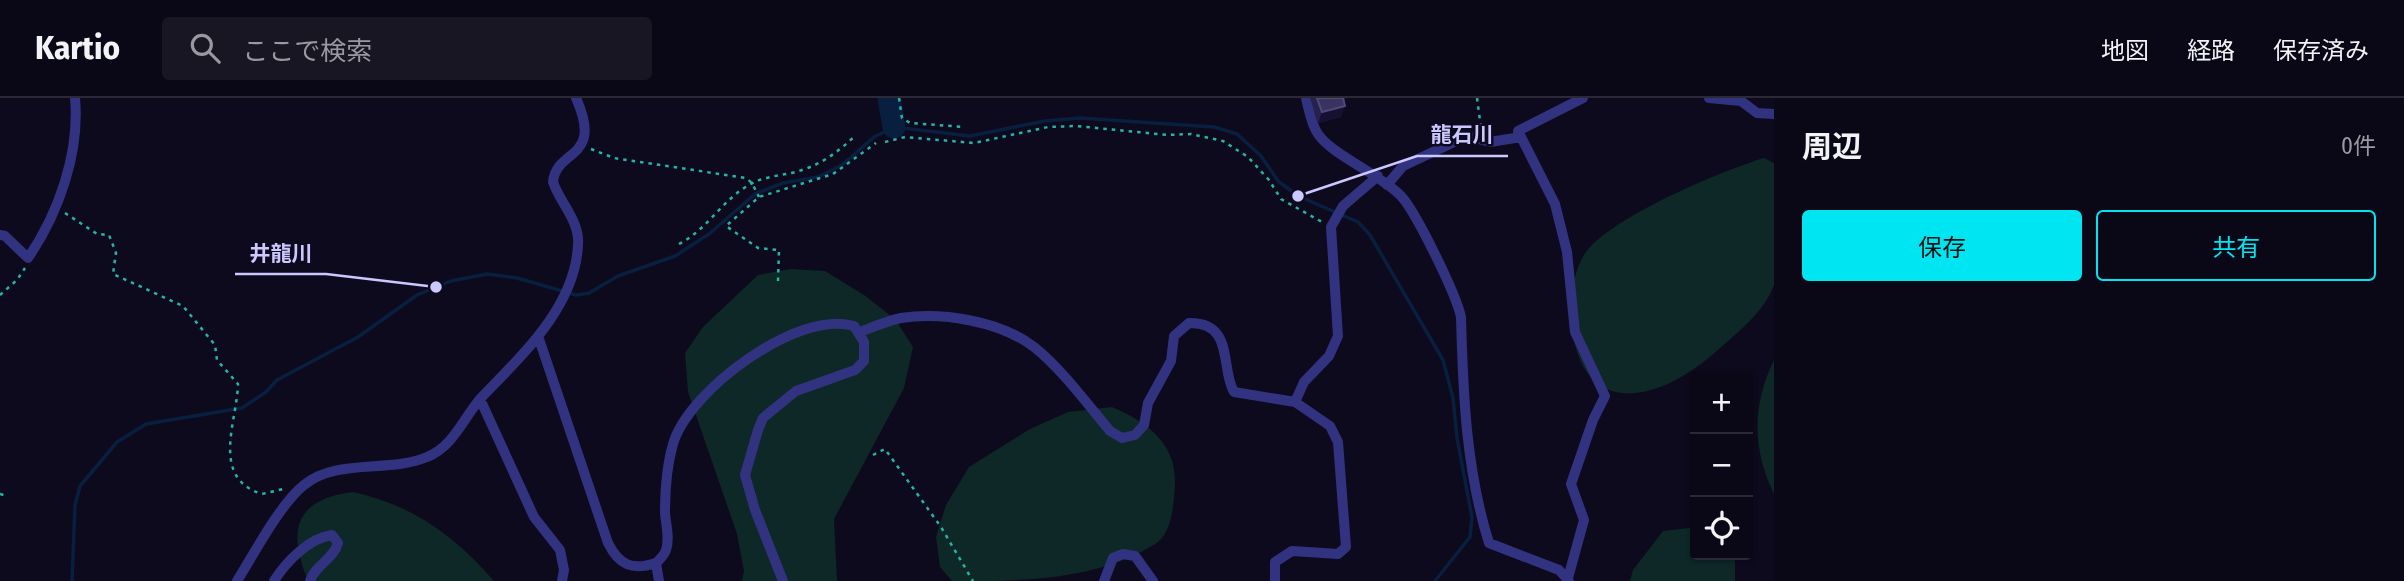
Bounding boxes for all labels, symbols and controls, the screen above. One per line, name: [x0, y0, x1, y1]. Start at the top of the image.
search box: [162, 17, 652, 80]
text: Kartio: [35, 28, 120, 68]
icon: search: [186, 29, 224, 67]
text: ここで検索: [242, 36, 372, 67]
text: 地図: [2101, 37, 2149, 65]
text: 経路: [2187, 37, 2235, 65]
text: 保存済み: [2273, 37, 2369, 65]
callout: 龍石川: [1417, 114, 1508, 156]
text: 龍石川: [1431, 122, 1494, 148]
text: 周辺: [1802, 129, 1862, 165]
text: 0件: [2341, 132, 2376, 160]
button: 保存: [1802, 210, 2082, 281]
button: 共有: [2096, 210, 2376, 281]
callout: 井龍川: [235, 232, 326, 274]
text: 井龍川: [250, 241, 313, 267]
map controls: [1690, 371, 1753, 560]
button: +: [1690, 371, 1753, 434]
button: −: [1690, 434, 1753, 497]
button: locate: [1690, 497, 1753, 560]

